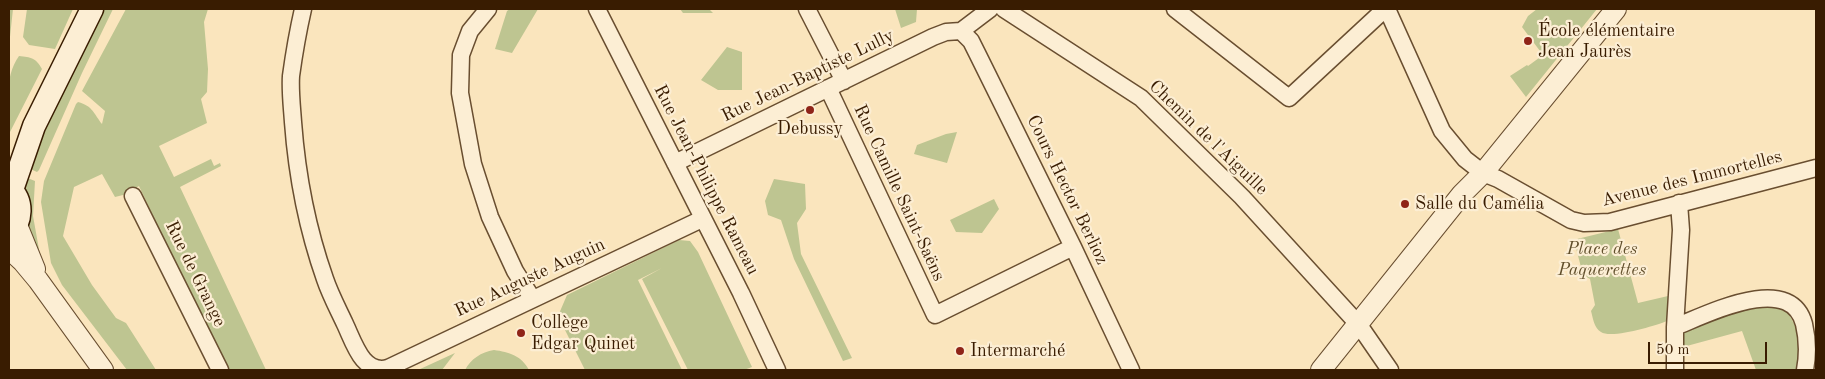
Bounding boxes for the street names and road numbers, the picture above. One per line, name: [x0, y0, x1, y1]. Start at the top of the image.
street label: Rue Jean-Baptiste Lully: [718, 25, 898, 127]
street label: Chemin de l'Aiguille: [1144, 76, 1272, 200]
street label: Rue Jean-Philippe Rameau: [649, 81, 763, 279]
street label: Rue Camille Saint-Saëns: [849, 101, 949, 285]
street label: Cours Hector Berlioz: [1021, 112, 1113, 268]
street label: Avenue des Immortelles: [1600, 146, 1784, 212]
street label: Rue de Grange: [160, 217, 230, 331]
street label: Rue Auguste Auguin: [451, 234, 609, 322]

